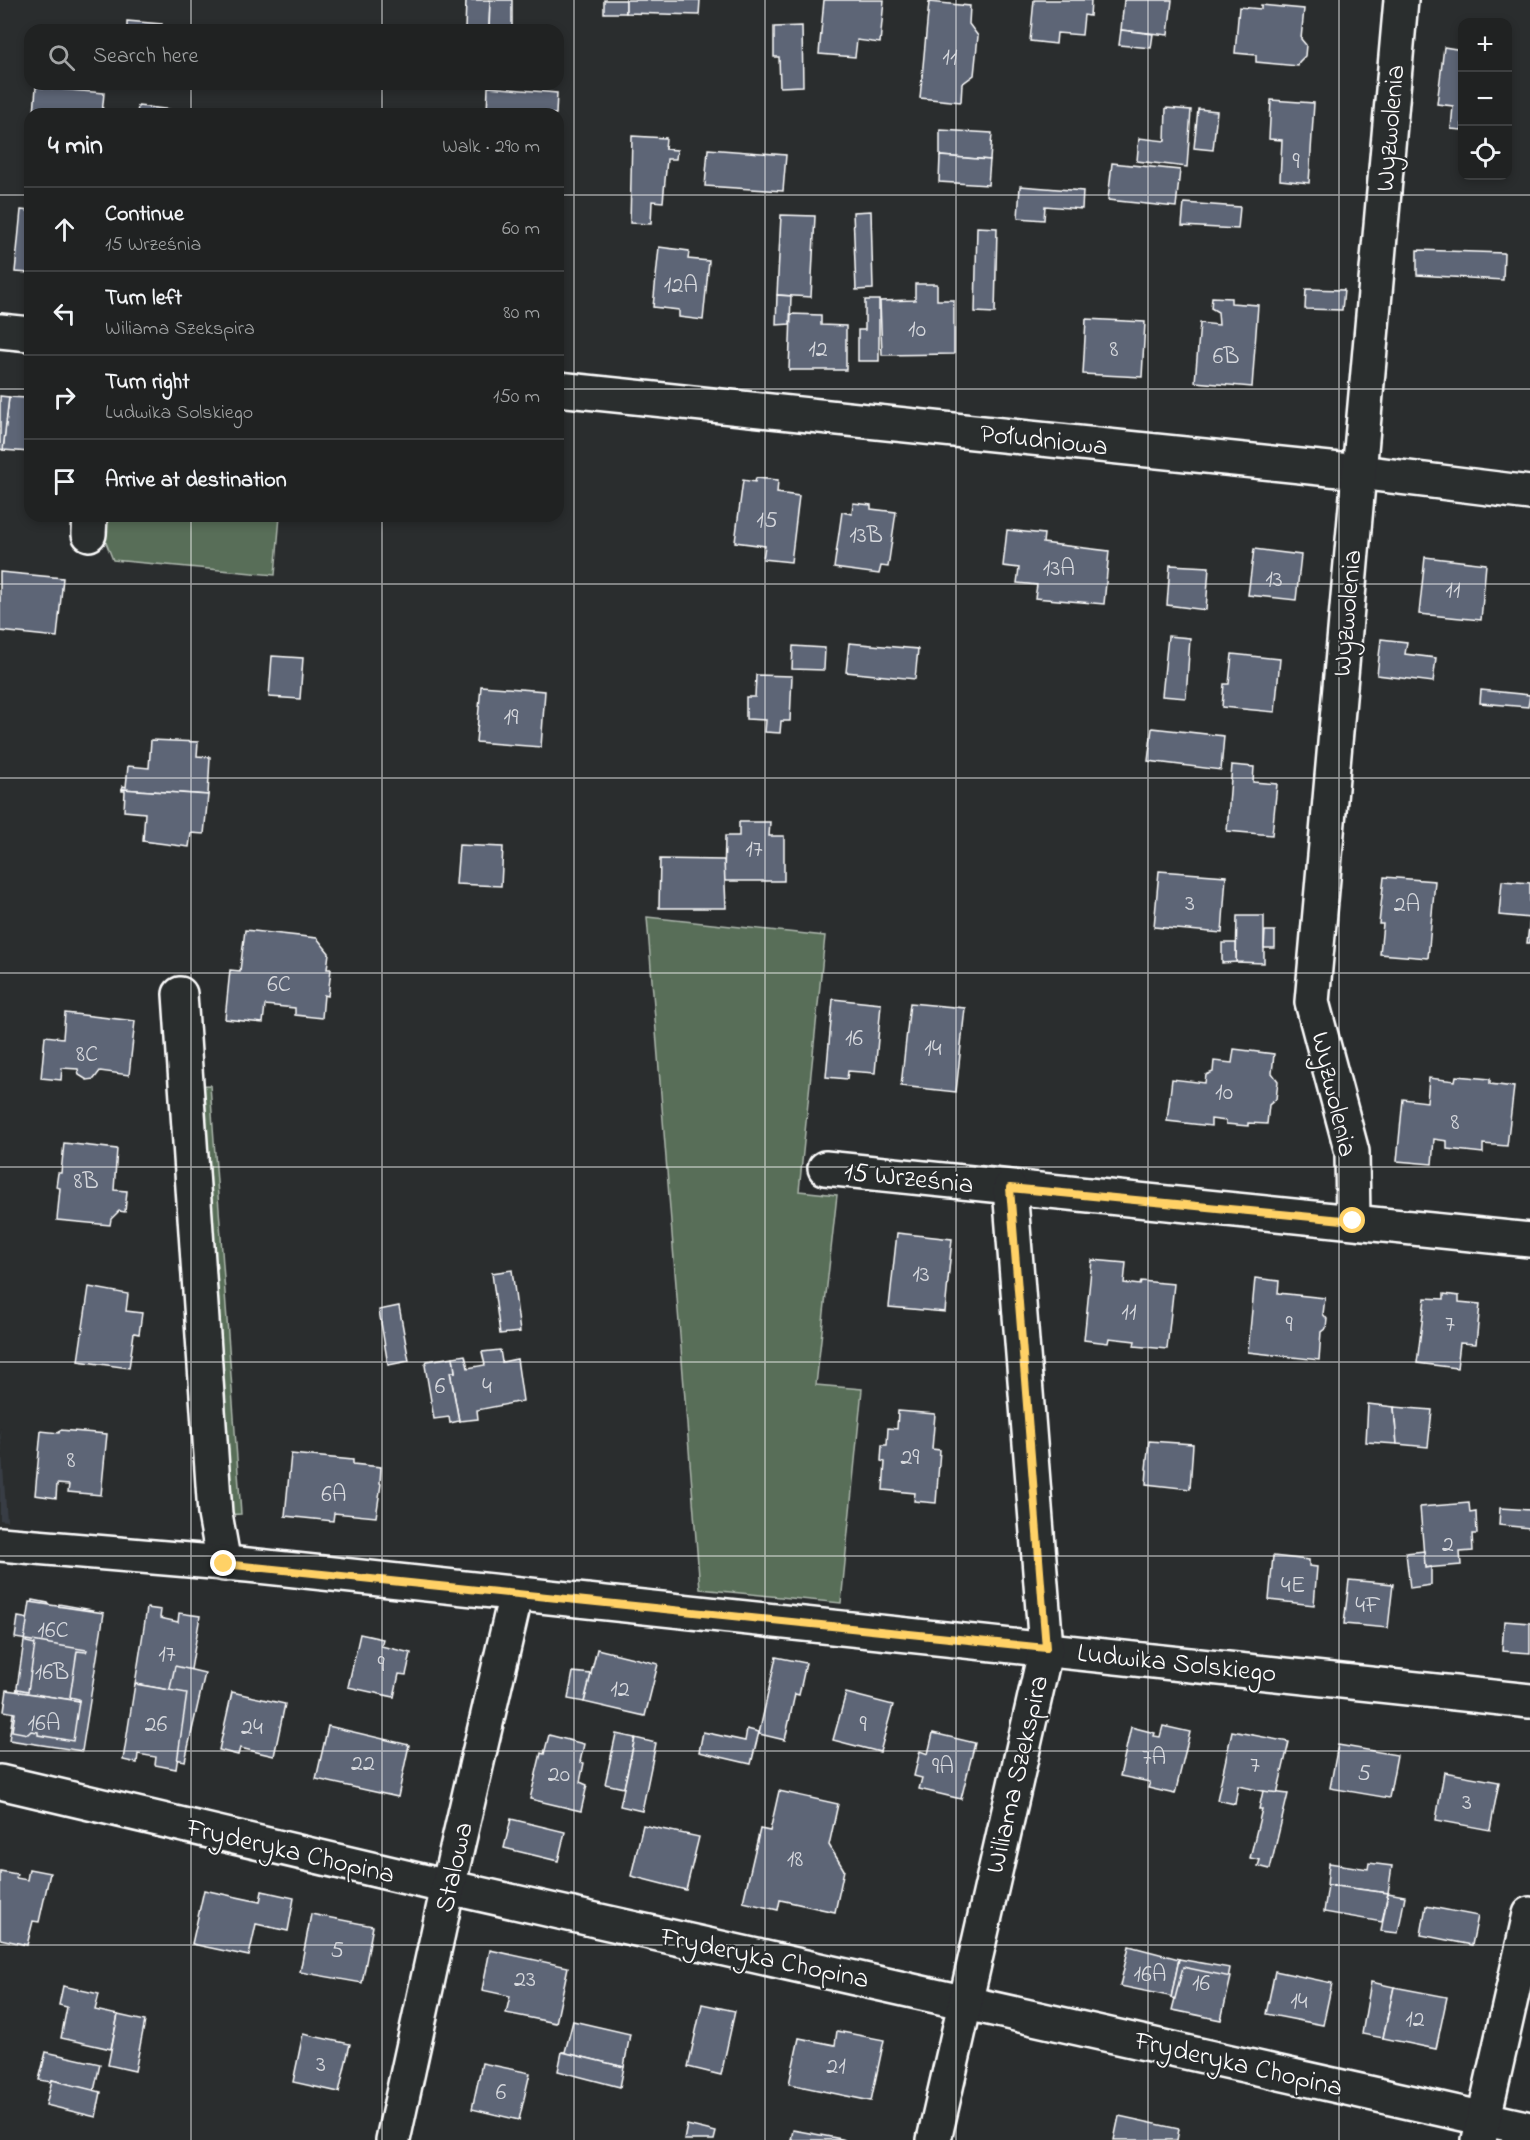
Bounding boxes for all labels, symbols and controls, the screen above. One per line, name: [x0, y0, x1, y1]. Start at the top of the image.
map controls: [1458, 18, 1512, 180]
button: +: [1458, 18, 1512, 72]
search box: [24, 24, 564, 90]
icon: search: [45, 41, 78, 74]
text: Search here: [93, 41, 198, 73]
house number: 11: [942, 41, 958, 76]
street label: Wyzwolenia: [1367, 63, 1416, 193]
button: −: [1458, 72, 1512, 126]
button: locate: [1458, 126, 1512, 180]
text: 4 min: [48, 128, 103, 166]
text: Walk · 290 m: [442, 133, 540, 162]
house number: 9: [1292, 145, 1300, 180]
text: Continue: [105, 199, 184, 231]
icon: ahead: [48, 213, 81, 246]
text: 60 m: [502, 215, 540, 244]
text: 15 Września: [105, 231, 201, 260]
house number: 12A: [664, 269, 698, 304]
text: Turn left: [105, 283, 182, 315]
icon: left: [48, 297, 81, 330]
text: 80 m: [503, 299, 540, 328]
house number: 10: [908, 313, 926, 348]
text: Wiliama Szekspira: [105, 315, 255, 344]
house number: 12: [808, 333, 828, 368]
house number: 8: [1110, 333, 1119, 368]
house number: 6B: [1213, 340, 1239, 375]
text: Turn right: [105, 367, 190, 399]
icon: right: [48, 381, 81, 414]
text: 150 m: [493, 383, 540, 412]
text: Ludwika Solskiego: [105, 399, 253, 428]
street label: Południowa: [978, 415, 1110, 468]
icon: arrive: [48, 465, 81, 498]
text: Arrive at destination: [105, 465, 287, 497]
house number: 15: [756, 504, 778, 539]
house number: 13B: [849, 519, 883, 554]
street label: Wyzwolenia: [1324, 548, 1373, 678]
house number: 13A: [1043, 552, 1075, 587]
house number: 13: [1265, 563, 1283, 598]
house number: 11: [1445, 574, 1461, 609]
house number: 19: [504, 701, 519, 736]
house number: 17: [745, 833, 763, 868]
house number: 3: [1185, 887, 1195, 922]
house number: 2A: [1394, 888, 1420, 923]
house number: 6C: [267, 968, 291, 1003]
house number: 16: [845, 1022, 864, 1057]
street label: Wyzwolenia: [1299, 1028, 1366, 1161]
house number: 14: [924, 1032, 942, 1067]
house number: 8C: [76, 1038, 98, 1073]
house number: 10: [1215, 1076, 1233, 1111]
house number: 8: [1451, 1106, 1460, 1141]
street label: 15 Września: [842, 1153, 975, 1206]
house number: 8B: [73, 1165, 99, 1200]
route start: [1339, 1207, 1365, 1233]
house number: 13: [912, 1258, 930, 1293]
house number: 11: [1121, 1296, 1137, 1331]
house number: 9: [1285, 1308, 1293, 1343]
house number: 7: [1445, 1308, 1455, 1343]
house number: 6: [435, 1370, 446, 1405]
house number: 4: [482, 1370, 492, 1405]
house number: 29: [900, 1441, 920, 1476]
house number: 8: [67, 1444, 76, 1479]
house number: 6A: [321, 1478, 347, 1513]
house number: 2: [1442, 1528, 1454, 1563]
route end: [210, 1550, 236, 1576]
house number: 4E: [1281, 1569, 1305, 1604]
house number: 4F: [1355, 1589, 1381, 1624]
house number: 16C: [37, 1614, 69, 1649]
street label: Ludwika Solskiego: [1075, 1635, 1278, 1694]
house number: 17: [158, 1638, 176, 1673]
house number: 9: [377, 1648, 385, 1683]
house number: 16B: [35, 1656, 69, 1691]
street label: Wiliama Szekspira: [977, 1672, 1060, 1877]
house number: 12: [610, 1673, 630, 1708]
house number: 16A: [28, 1707, 60, 1742]
house number: 26: [145, 1708, 168, 1743]
house number: 9: [859, 1708, 867, 1743]
house number: 24: [241, 1711, 263, 1746]
house number: 7A: [1142, 1741, 1166, 1776]
house number: 22: [351, 1747, 375, 1782]
house number: 7: [1250, 1749, 1260, 1784]
house number: 9A: [932, 1750, 954, 1785]
house number: 5: [1357, 1757, 1371, 1792]
house number: 20: [548, 1758, 570, 1793]
house number: 3: [1462, 1786, 1472, 1821]
street label: Fryderyka Chopina: [182, 1809, 398, 1895]
street label: Stalowa: [426, 1818, 485, 1917]
house number: 18: [787, 1843, 803, 1878]
street label: Fryderyka Chopina: [656, 1918, 872, 2001]
house number: 5: [330, 1934, 344, 1969]
house number: 16A: [1134, 1958, 1166, 1993]
house number: 23: [514, 1963, 536, 1998]
house number: 16: [1192, 1967, 1211, 2002]
house number: 14: [1290, 1985, 1308, 2020]
house number: 12: [1405, 2003, 1425, 2038]
street label: Fryderyka Chopina: [1130, 2022, 1346, 2108]
house number: 3: [316, 2048, 326, 2083]
house number: 21: [826, 2050, 846, 2085]
house number: 6: [496, 2076, 507, 2111]

